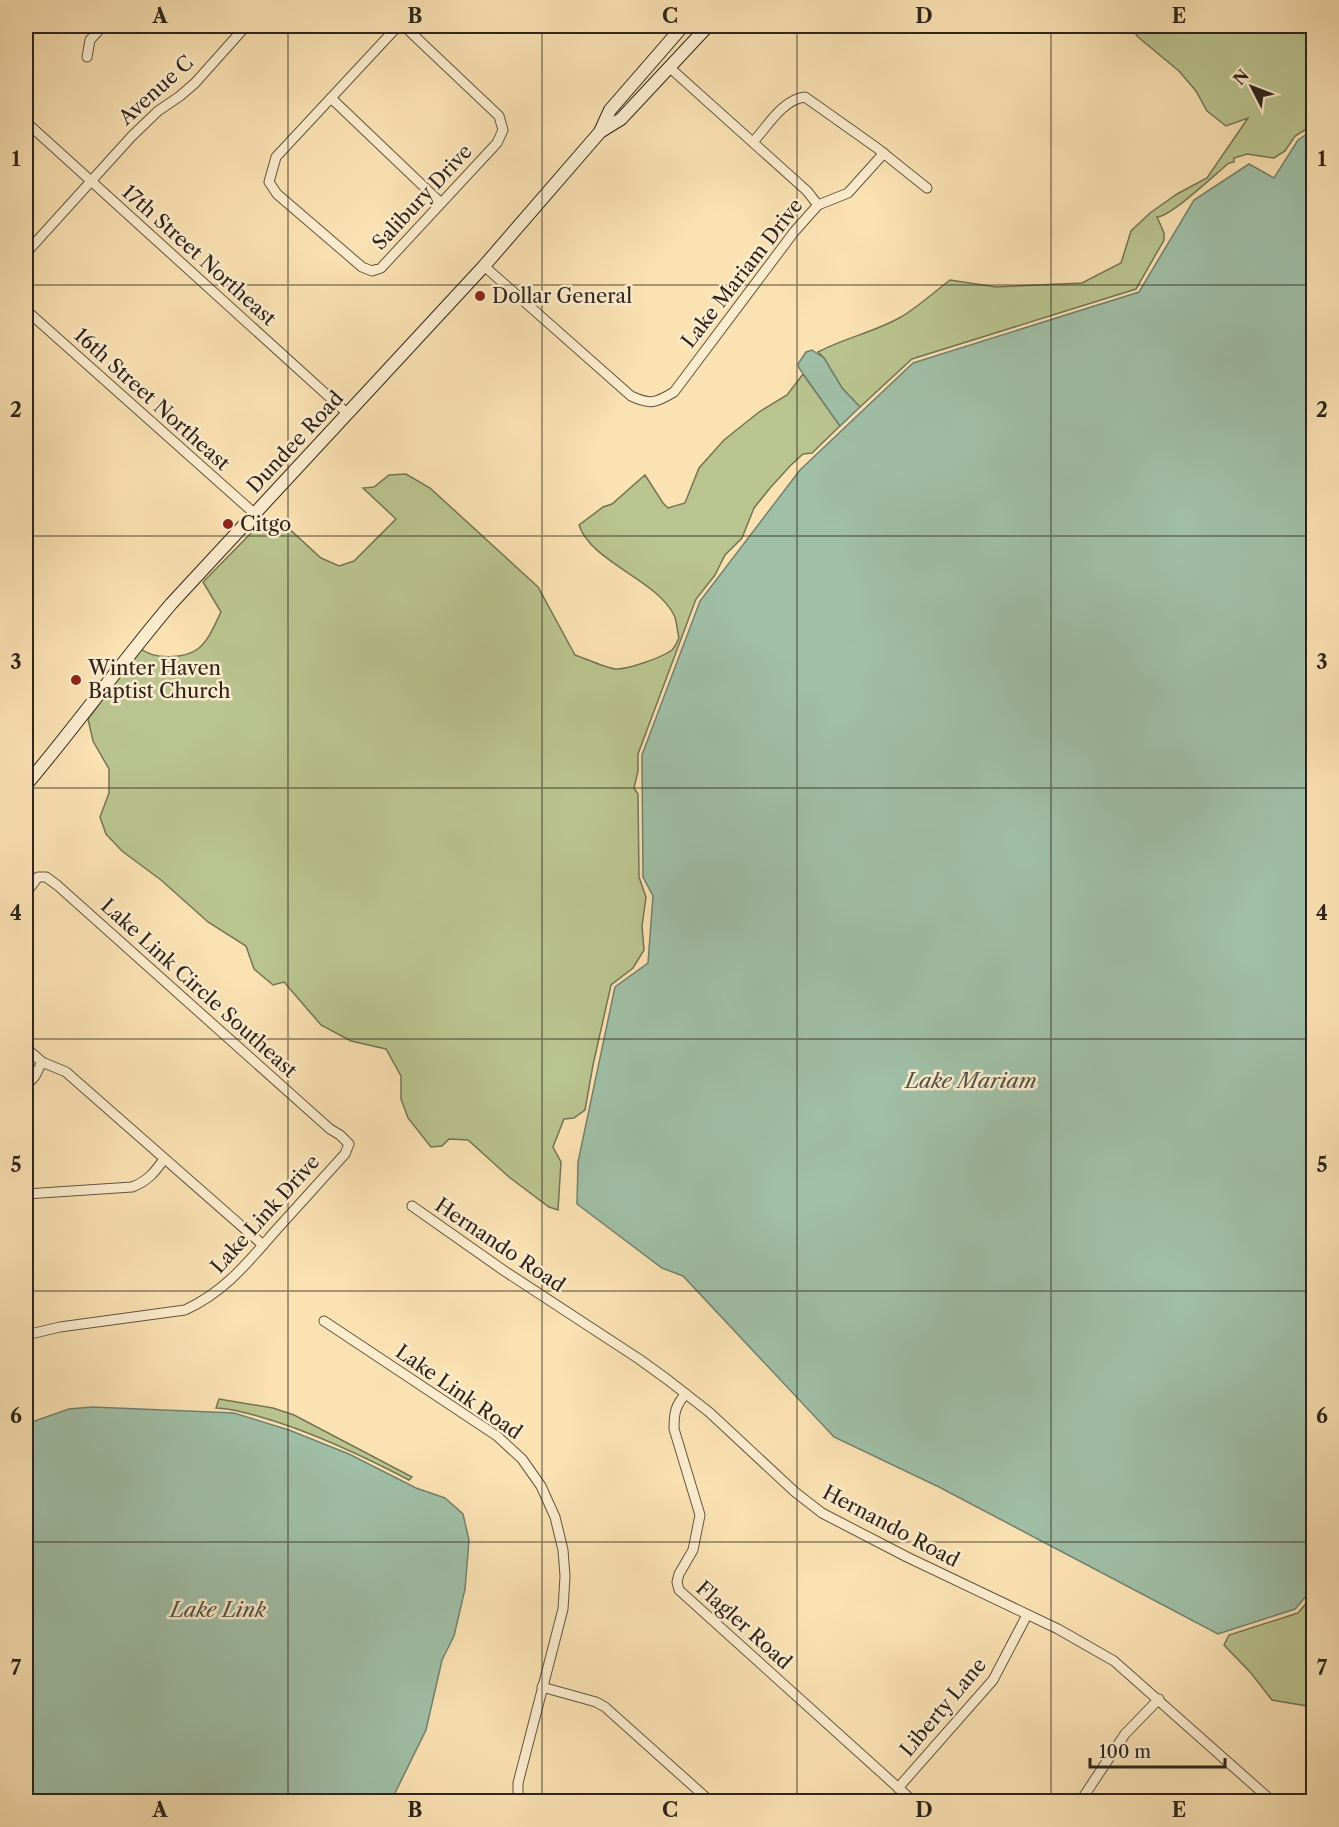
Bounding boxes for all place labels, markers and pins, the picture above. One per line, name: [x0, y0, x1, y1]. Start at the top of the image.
place label: Dollar General: [492, 284, 632, 308]
marker: Dollar General: [473, 289, 487, 303]
place label: Citgo: [240, 512, 291, 536]
marker: Citgo: [221, 517, 235, 531]
place label: Winter Haven Baptist Church: [87, 656, 231, 703]
marker: Winter Haven Baptist Church: [69, 673, 83, 687]

